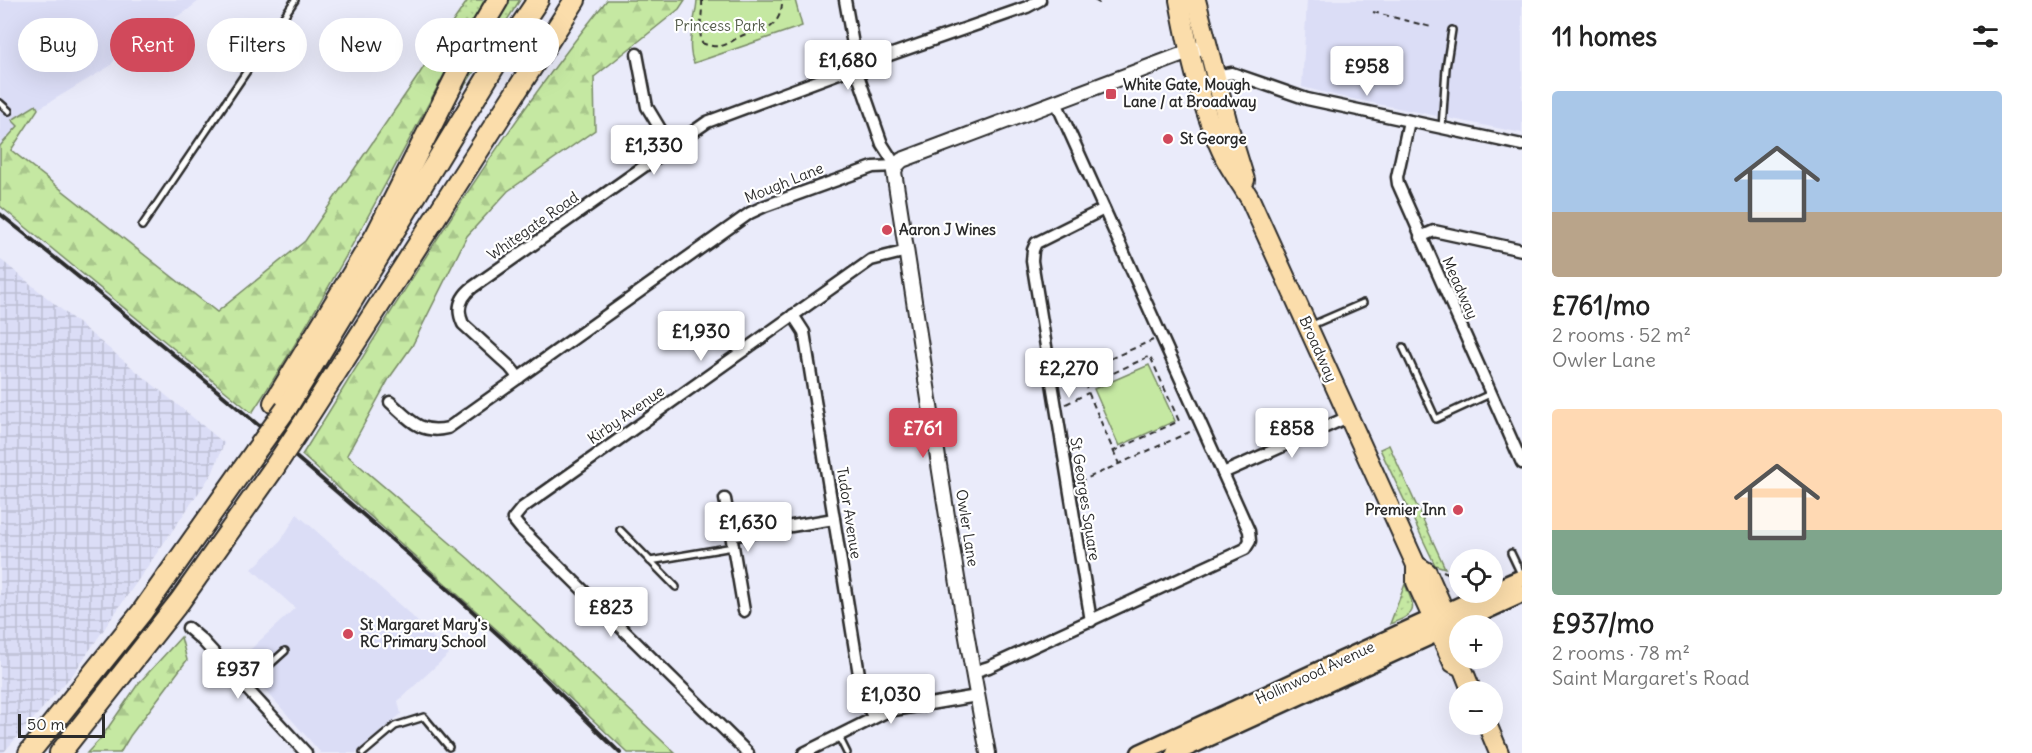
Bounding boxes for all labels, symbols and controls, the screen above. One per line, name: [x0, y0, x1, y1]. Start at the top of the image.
park label: Princess Park: [675, 16, 766, 35]
chip: Buy: [18, 18, 98, 72]
chip: Rent: [110, 18, 195, 72]
chip: Filters: [207, 18, 307, 72]
chip: New: [319, 18, 403, 72]
chip: Apartment: [415, 18, 559, 72]
text: 11 homes: [1552, 20, 1657, 53]
icon: filters: [1969, 20, 2002, 53]
pin: £1,680: [799, 40, 897, 91]
pin: £958: [1331, 46, 1403, 97]
text: £1,680: [819, 47, 877, 72]
text: £958: [1344, 53, 1390, 78]
place label: White Gate, Mough Lane / at Broadway: [1123, 75, 1257, 112]
marker: White Gate, Mough Lane / at Broadway: [1104, 87, 1118, 101]
pin: £1,330: [605, 125, 703, 176]
place label: St George: [1180, 129, 1246, 149]
icon: home: [1723, 130, 1831, 238]
text: £1,330: [625, 132, 683, 157]
marker: St George: [1161, 132, 1175, 146]
street label: Mough Lane: [742, 158, 826, 207]
street label: Whitegate Road: [483, 187, 582, 264]
place label: Aaron J Wines: [899, 220, 996, 239]
marker: Aaron J Wines: [880, 223, 894, 237]
street label: Meadway: [1438, 254, 1483, 322]
text: £761/mo: [1552, 289, 1650, 322]
pin: £1,930: [652, 311, 750, 362]
street label: Broadway: [1295, 313, 1341, 385]
text: £1,930: [672, 318, 730, 343]
text: 2 rooms · 52 m²: [1552, 322, 1691, 347]
text: Owler Lane: [1552, 347, 1656, 372]
pin: £2,270: [1020, 348, 1118, 399]
text: £2,270: [1039, 355, 1099, 380]
street label: Kirby Avenue: [584, 381, 668, 448]
pin: £761: [887, 408, 959, 459]
pin: £858: [1256, 408, 1328, 459]
text: £761: [903, 415, 943, 440]
text: £858: [1269, 415, 1315, 440]
street label: St Georges Square: [1066, 436, 1105, 562]
icon: home: [1723, 448, 1831, 556]
street label: Tudor Avenue: [833, 466, 866, 560]
street label: Owler Lane: [952, 488, 983, 568]
place label: Premier Inn: [1365, 500, 1446, 519]
pin: £1,630: [699, 502, 797, 553]
marker: Premier Inn: [1451, 503, 1465, 517]
text: £1,630: [719, 509, 777, 534]
map controls: [1449, 549, 1503, 735]
button: locate: [1449, 549, 1503, 603]
pin: £823: [575, 587, 647, 638]
text: £823: [589, 594, 633, 619]
text: £937/mo: [1552, 607, 1654, 640]
place label: St Margaret Mary's RC Primary School: [360, 615, 488, 652]
button: +: [1449, 615, 1503, 669]
marker: St Margaret Mary's RC Primary School: [341, 627, 355, 641]
street label: Hollinwood Avenue: [1252, 637, 1377, 708]
text: 2 rooms · 78 m²: [1552, 640, 1690, 665]
pin: £937: [202, 649, 274, 700]
text: £937: [216, 656, 260, 681]
text: Saint Margaret's Road: [1552, 665, 1750, 690]
pin: £1,030: [842, 674, 940, 725]
text: £1,030: [861, 681, 921, 706]
button: −: [1449, 681, 1503, 735]
scale bar: [18, 711, 105, 738]
text: 50 m: [27, 714, 65, 734]

